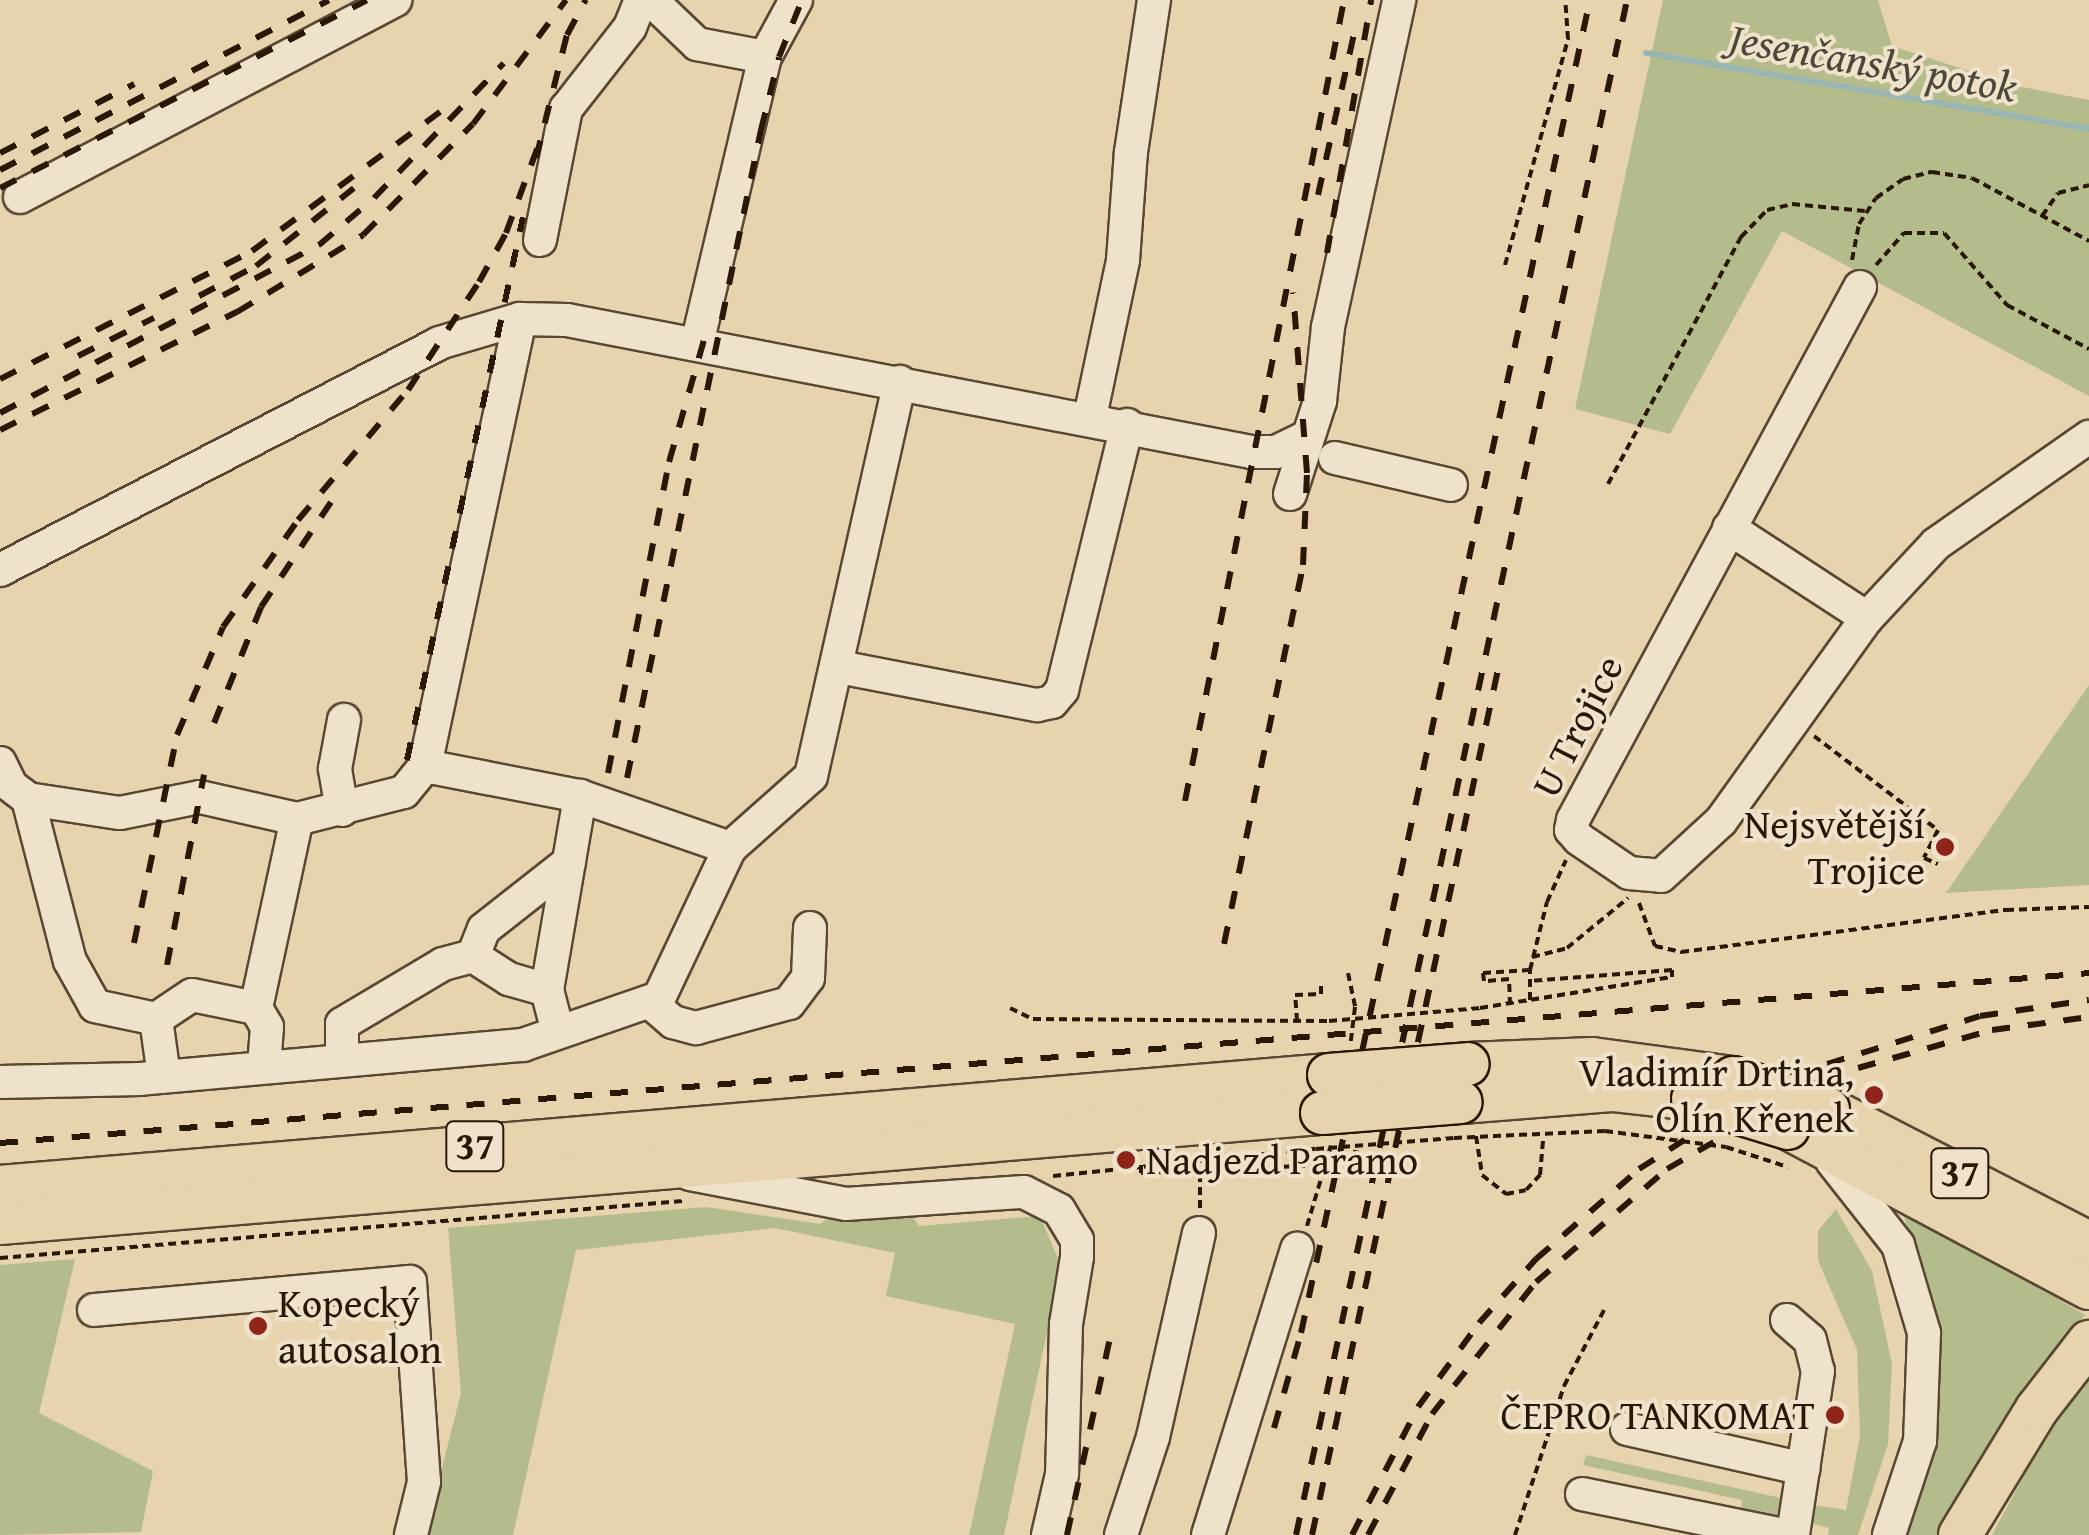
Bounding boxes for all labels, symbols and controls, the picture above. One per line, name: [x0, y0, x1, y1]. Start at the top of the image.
water label: Jesenčanský potok: [1726, 12, 2020, 112]
street label: U Trojice: [1521, 647, 1633, 805]
place label: Nejsvětější Trojice: [1744, 800, 1925, 894]
marker: Nejsvětější Trojice: [1934, 836, 1956, 858]
place label: Vladimír Drtina, Olín Křenek: [1579, 1048, 1854, 1142]
marker: Vladimír Drtina, Olín Křenek: [1863, 1084, 1885, 1106]
road number: 37: [445, 1113, 505, 1179]
place label: Nadjezd Paramo: [1146, 1136, 1418, 1184]
road number: 37: [1930, 1140, 1990, 1206]
marker: Nadjezd Paramo: [1115, 1149, 1137, 1171]
place label: Kopecký autosalon: [278, 1279, 442, 1373]
marker: Kopecký autosalon: [247, 1315, 269, 1337]
place label: ČEPRO TANKOMAT: [1501, 1391, 1815, 1439]
marker: ČEPRO TANKOMAT: [1824, 1404, 1846, 1426]

